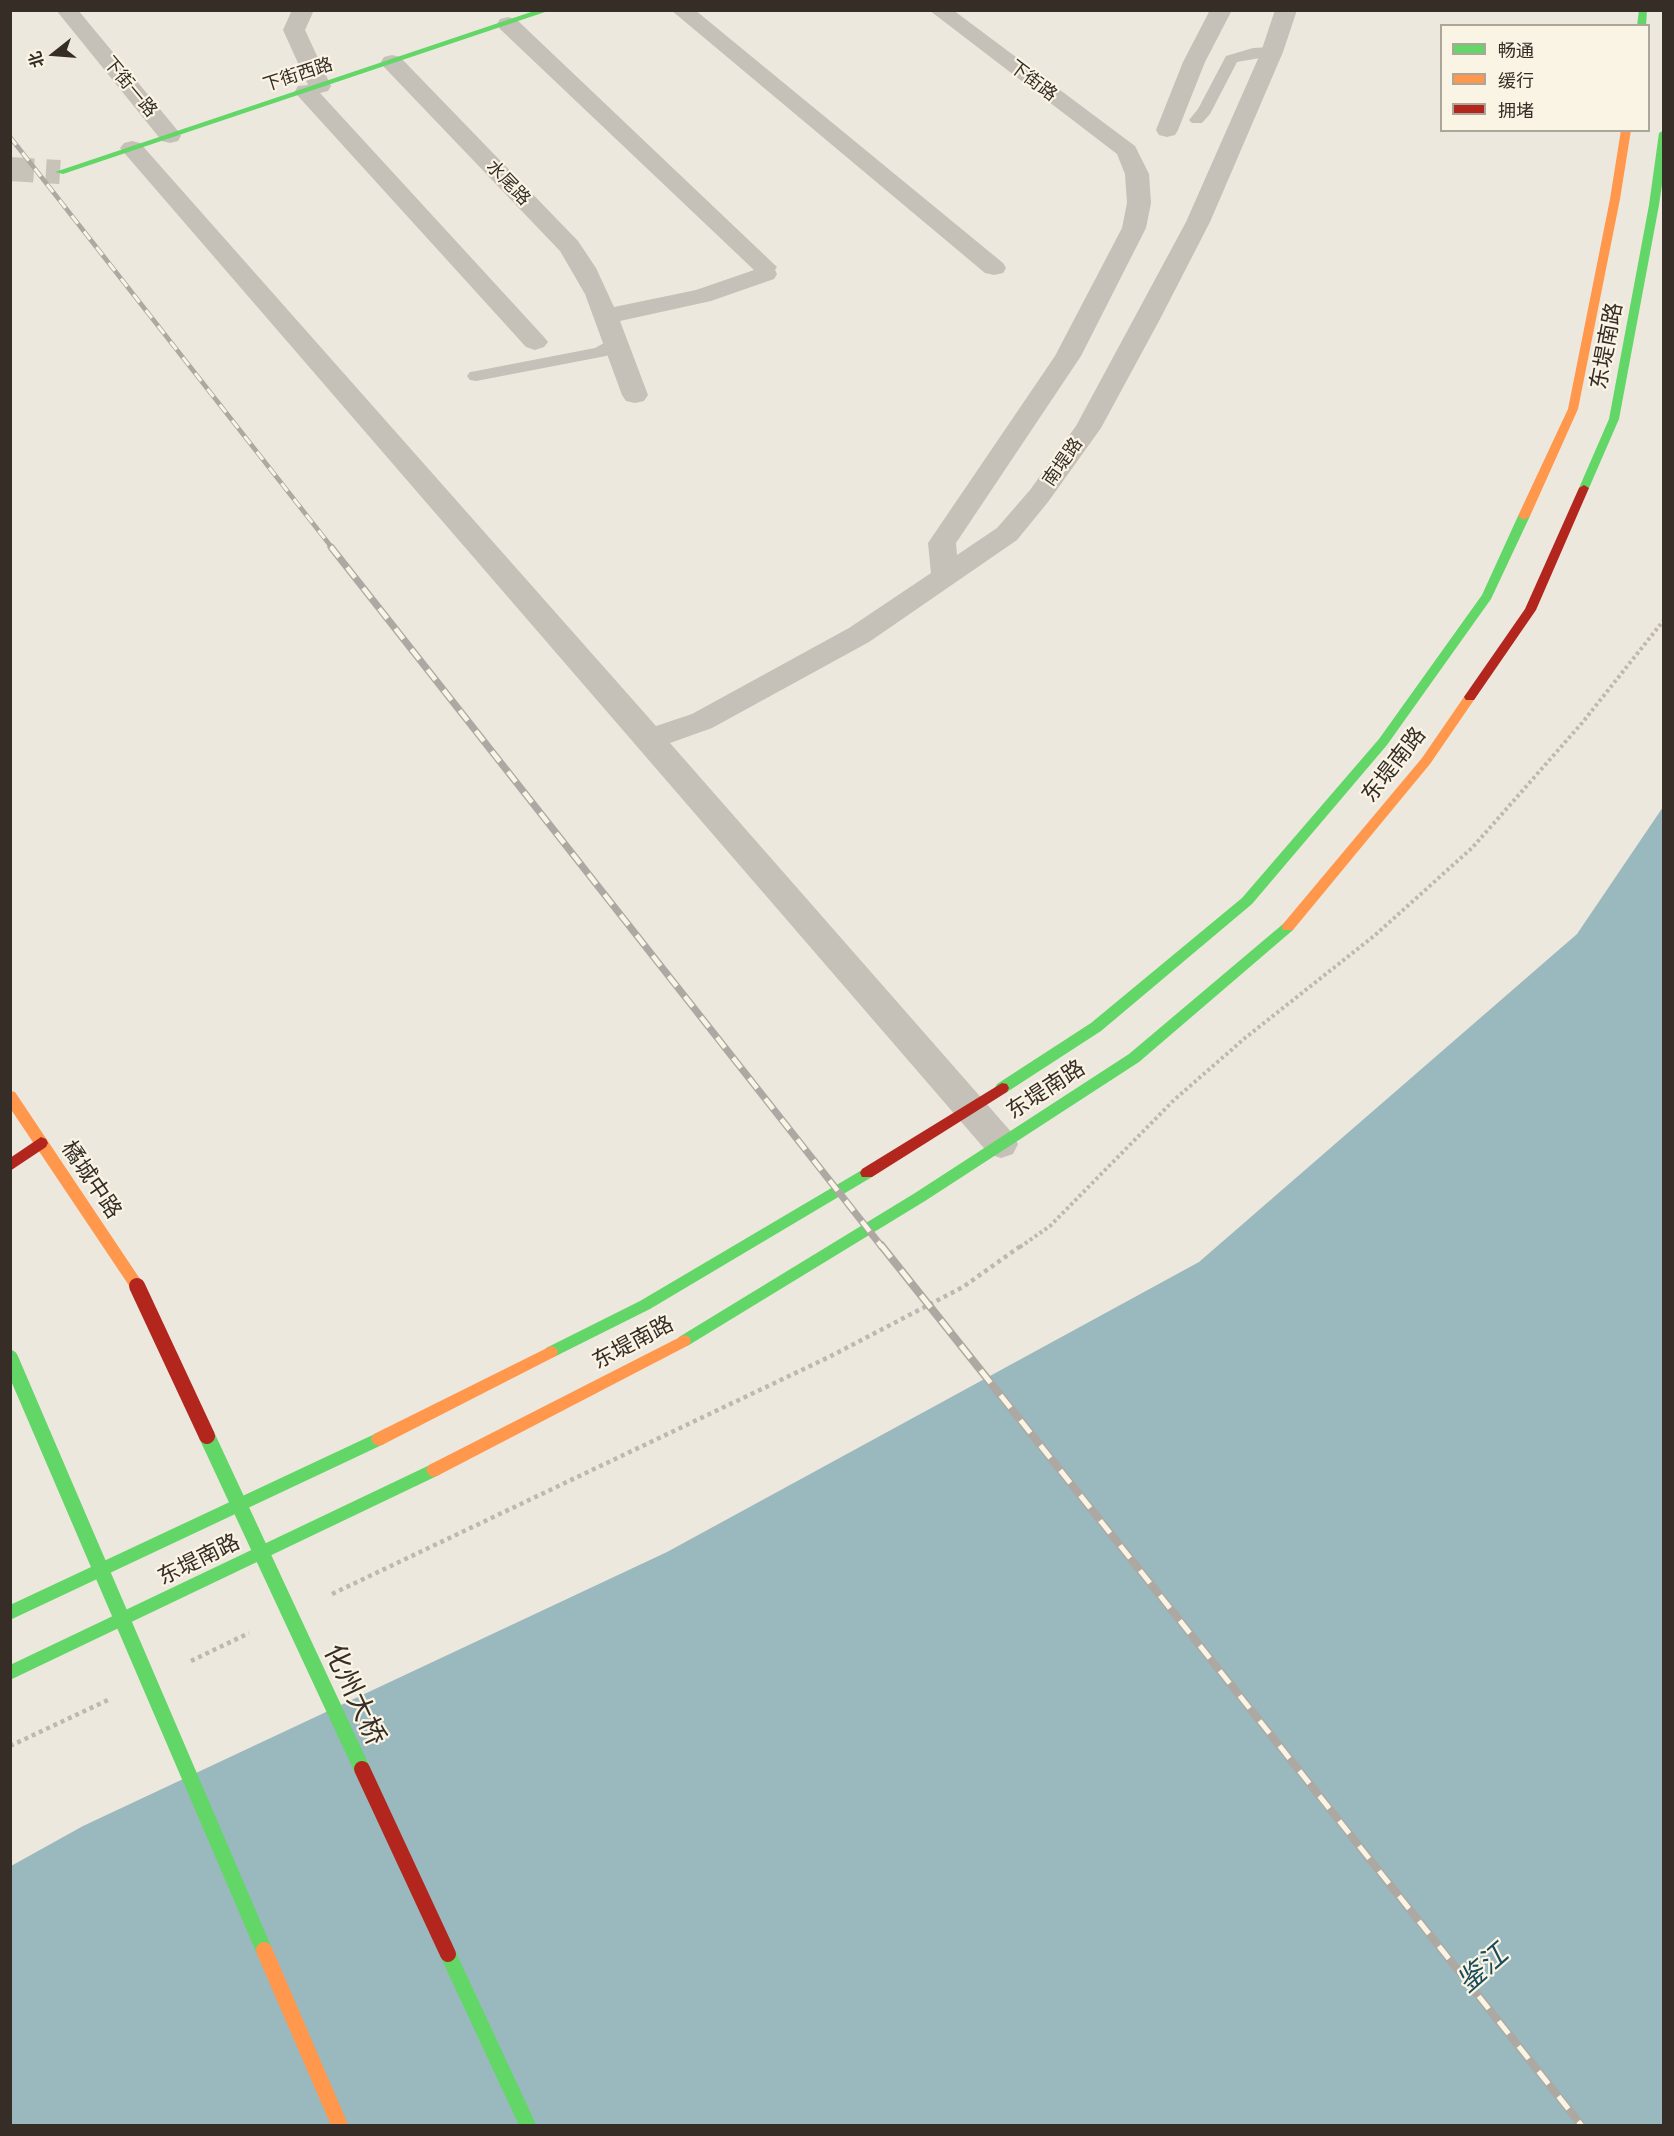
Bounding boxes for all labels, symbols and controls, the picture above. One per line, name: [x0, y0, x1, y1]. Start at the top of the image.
north arrow: [24, 24, 84, 84]
legend: [1440, 24, 1650, 132]
text: 畅通: [1498, 40, 1534, 62]
text: 北: [25, 49, 48, 70]
street label: 下街一路: [99, 52, 161, 122]
street label: 下街西路: [260, 54, 336, 96]
street label: 下街路: [1005, 56, 1061, 106]
text: 缓行: [1498, 70, 1534, 92]
text: 拥堵: [1498, 100, 1534, 122]
street label: 水尾路: [481, 156, 535, 210]
street label: 东堤南路: [1586, 300, 1628, 392]
street label: 南堤路: [1039, 434, 1087, 490]
street label: 东堤南路: [1357, 722, 1431, 808]
street label: 东堤南路: [1002, 1055, 1090, 1125]
street label: 橘城中路: [55, 1136, 127, 1224]
street label: 东堤南路: [588, 1311, 678, 1375]
street label: 东堤南路: [154, 1529, 244, 1591]
street label: 化州大桥: [316, 1639, 392, 1751]
water label: 鉴江: [1451, 1938, 1515, 2000]

